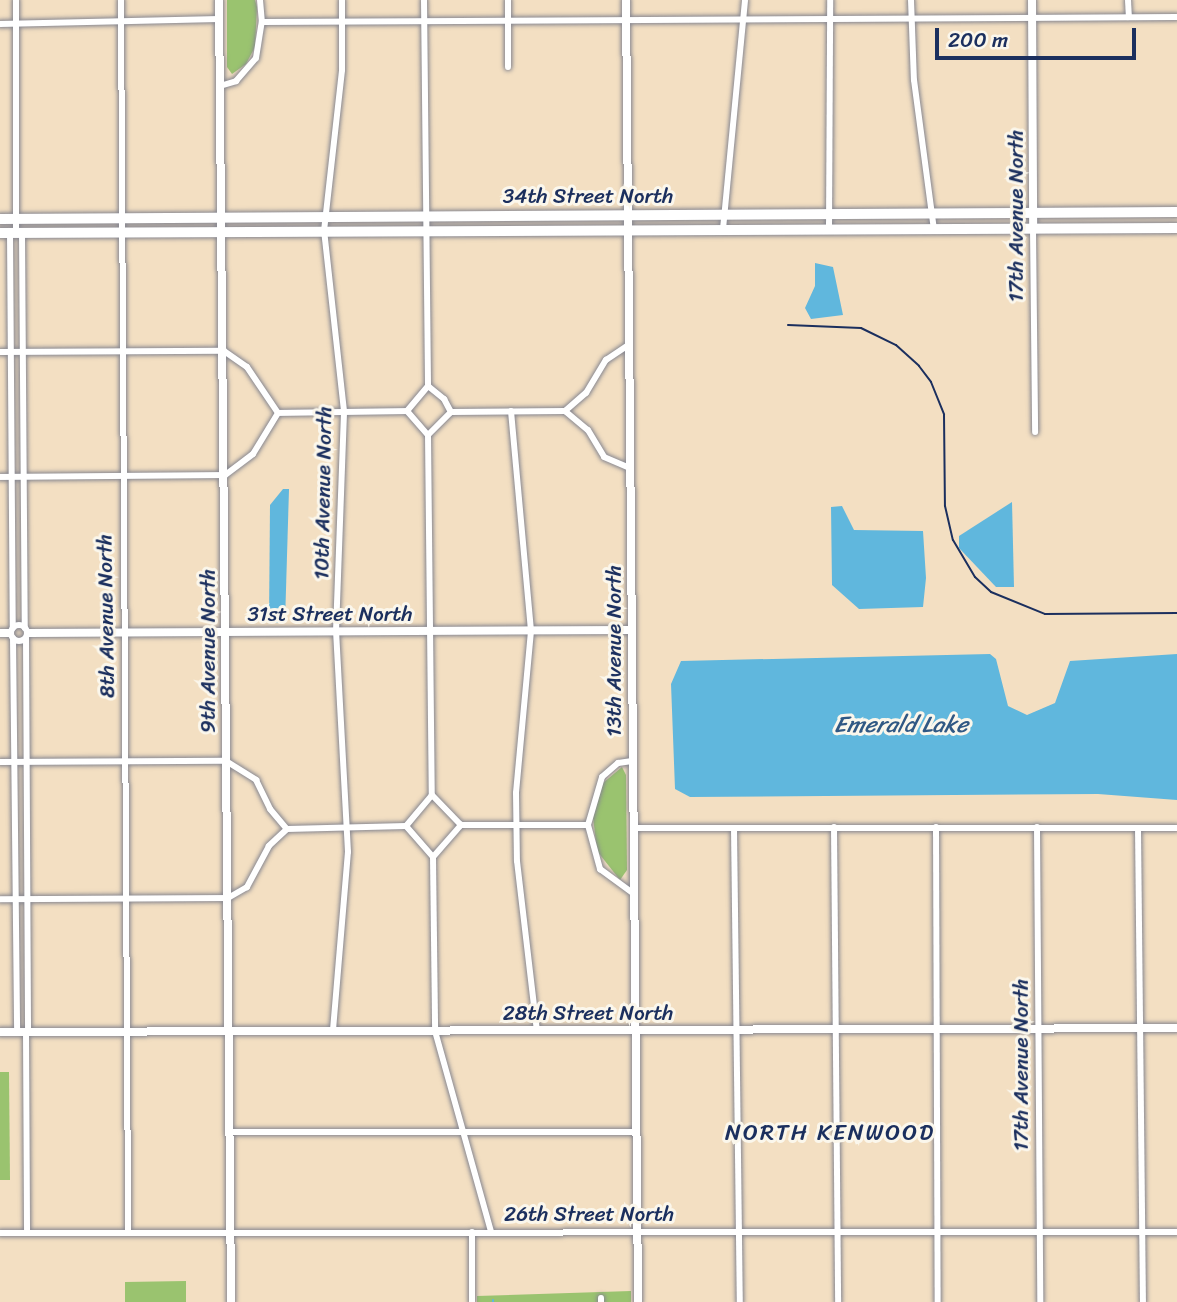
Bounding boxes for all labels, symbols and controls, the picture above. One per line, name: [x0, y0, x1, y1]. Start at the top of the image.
scale bar: [939, 14, 1140, 58]
text: 200 m: [948, 21, 1008, 59]
street label: 17th Avenue North: [1003, 129, 1029, 303]
street label: 34th Street North: [503, 183, 673, 209]
street label: 10th Avenue North: [309, 406, 337, 580]
street label: 8th Avenue North: [92, 533, 120, 699]
street label: 13th Avenue North: [601, 565, 627, 737]
street label: 9th Avenue North: [195, 568, 221, 734]
street label: 31st Street North: [247, 601, 413, 627]
water label: Emerald Lake: [834, 711, 968, 739]
street label: 17th Avenue North: [1008, 978, 1034, 1152]
street label: 28th Street North: [503, 1000, 673, 1026]
district label: NORTH KENWOOD: [727, 1119, 933, 1147]
street label: 26th Street North: [504, 1201, 674, 1227]

